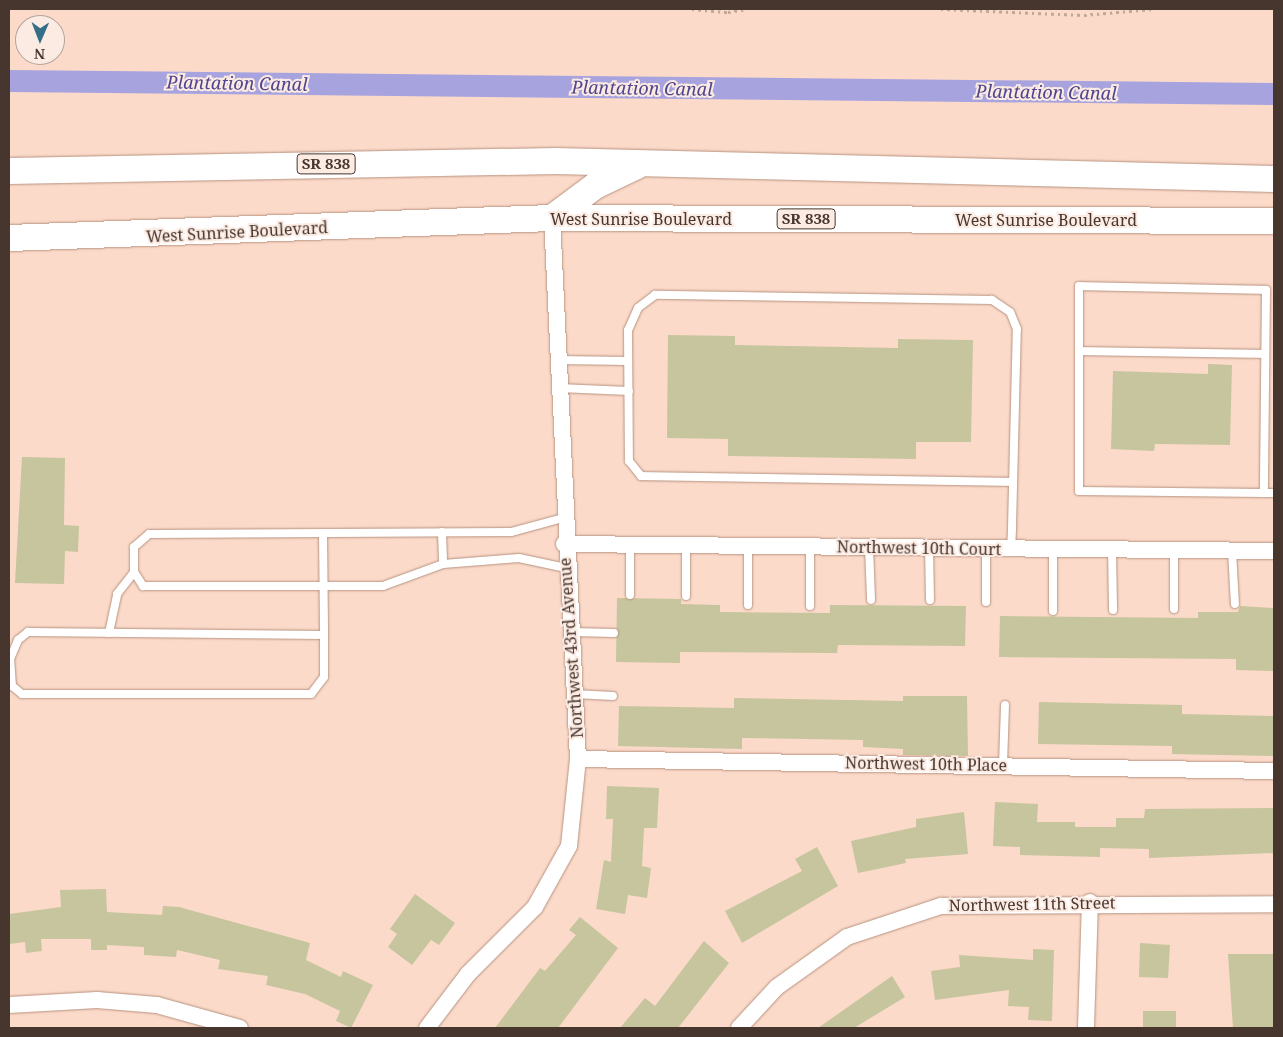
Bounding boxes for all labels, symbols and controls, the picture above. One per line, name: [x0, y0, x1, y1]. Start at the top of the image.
north arrow: [15, 15, 65, 65]
text: N: [34, 45, 45, 64]
water label: Plantation Canal: [166, 71, 308, 95]
water label: Plantation Canal: [571, 76, 713, 100]
water label: Plantation Canal: [975, 80, 1117, 104]
road number: SR 838: [296, 152, 356, 176]
road number: SR 838: [776, 206, 836, 232]
street label: West Sunrise Boulevard: [550, 209, 732, 229]
street label: West Sunrise Boulevard: [955, 210, 1137, 230]
street label: West Sunrise Boulevard: [146, 218, 328, 246]
street label: Northwest 10th Court: [837, 537, 1001, 559]
street label: Northwest 43rd Avenue: [555, 557, 587, 739]
street label: Northwest 10th Place: [845, 753, 1007, 775]
street label: Northwest 11th Street: [949, 893, 1115, 915]

